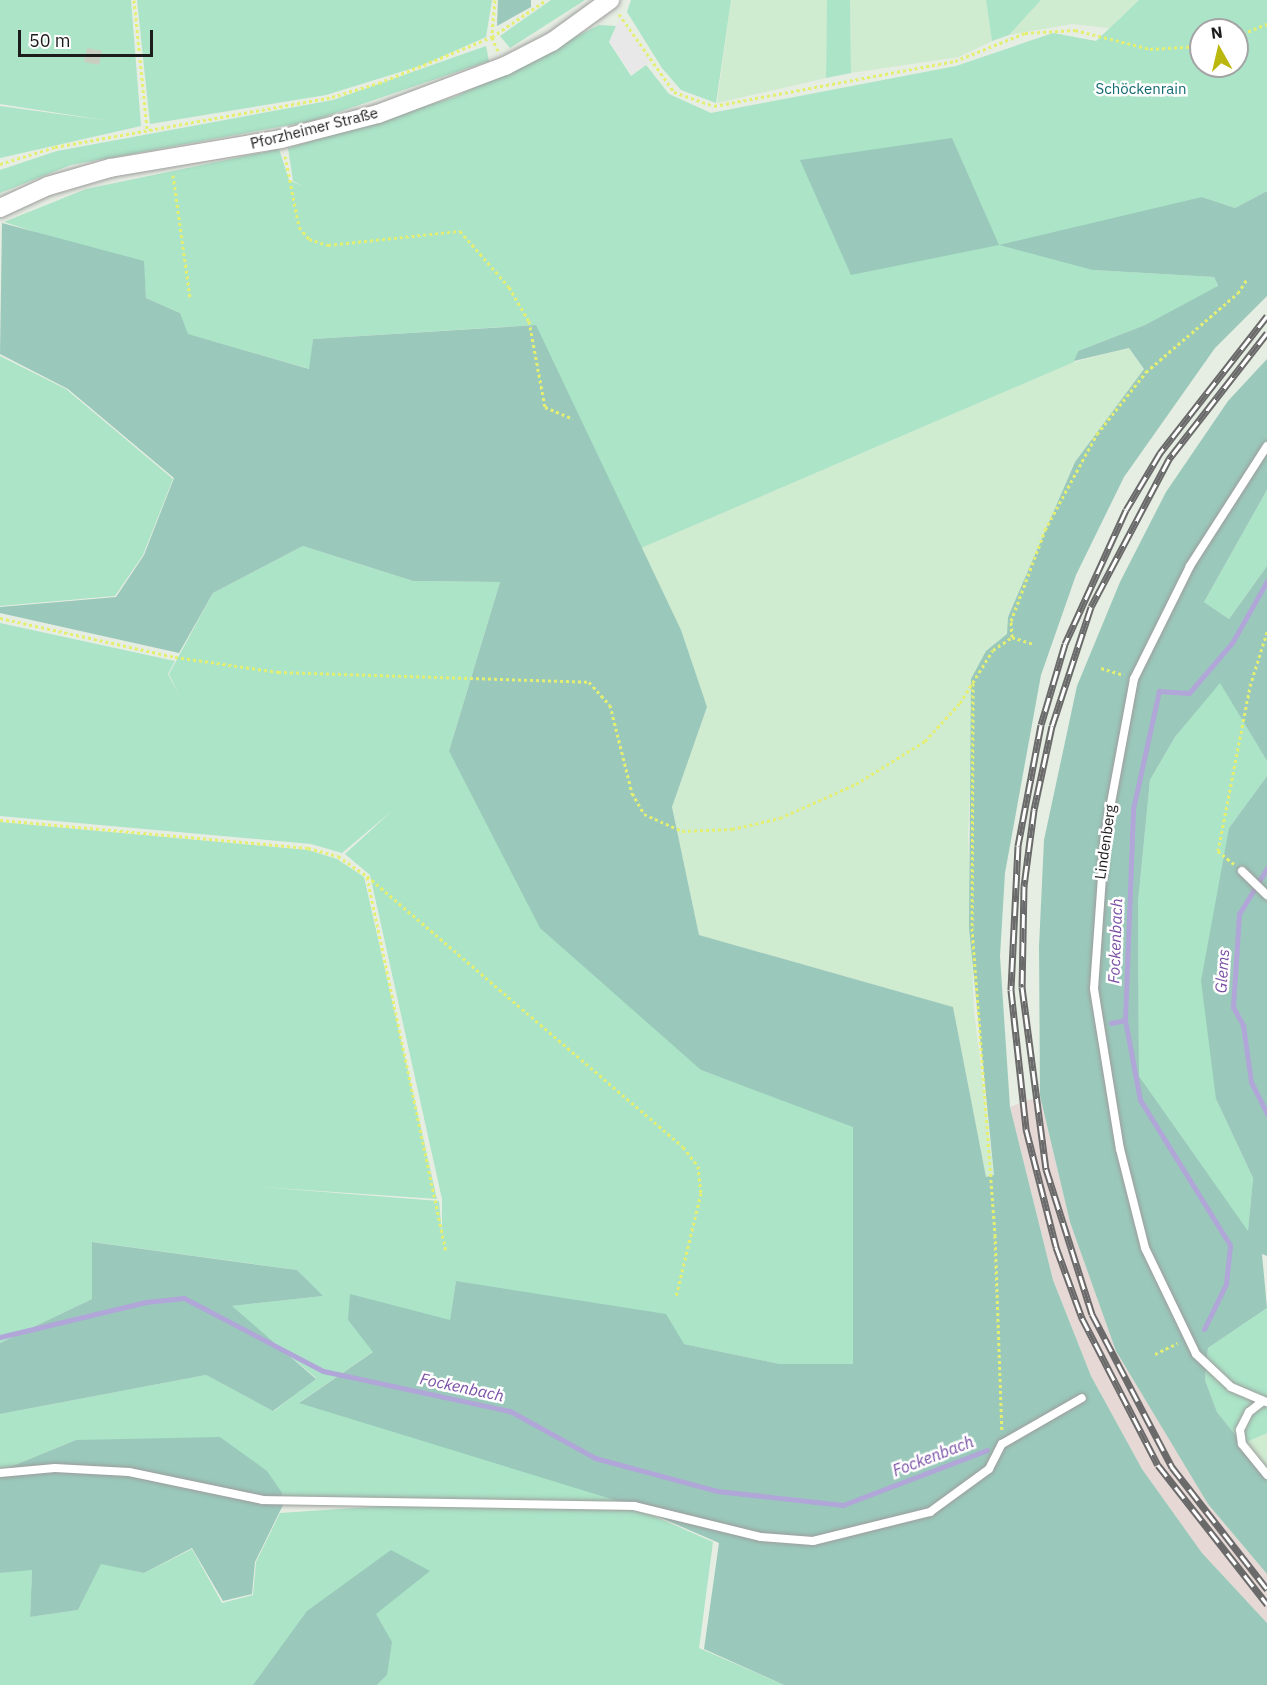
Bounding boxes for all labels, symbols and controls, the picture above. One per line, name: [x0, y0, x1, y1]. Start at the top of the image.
scale bar: [21, 18, 156, 56]
north arrow: [1189, 18, 1249, 78]
text: N: [1210, 21, 1224, 43]
text: 50 m: [29, 29, 71, 52]
park label: Schöckenrain: [1096, 80, 1186, 98]
street label: Pforzheimer Straße: [248, 103, 380, 153]
street label: Lindenberg: [1091, 803, 1119, 881]
water label: Fockenbach: [1104, 898, 1126, 984]
water label: Glems: [1211, 948, 1233, 994]
water label: Fockenbach: [418, 1369, 506, 1405]
water label: Fockenbach: [890, 1432, 976, 1480]

